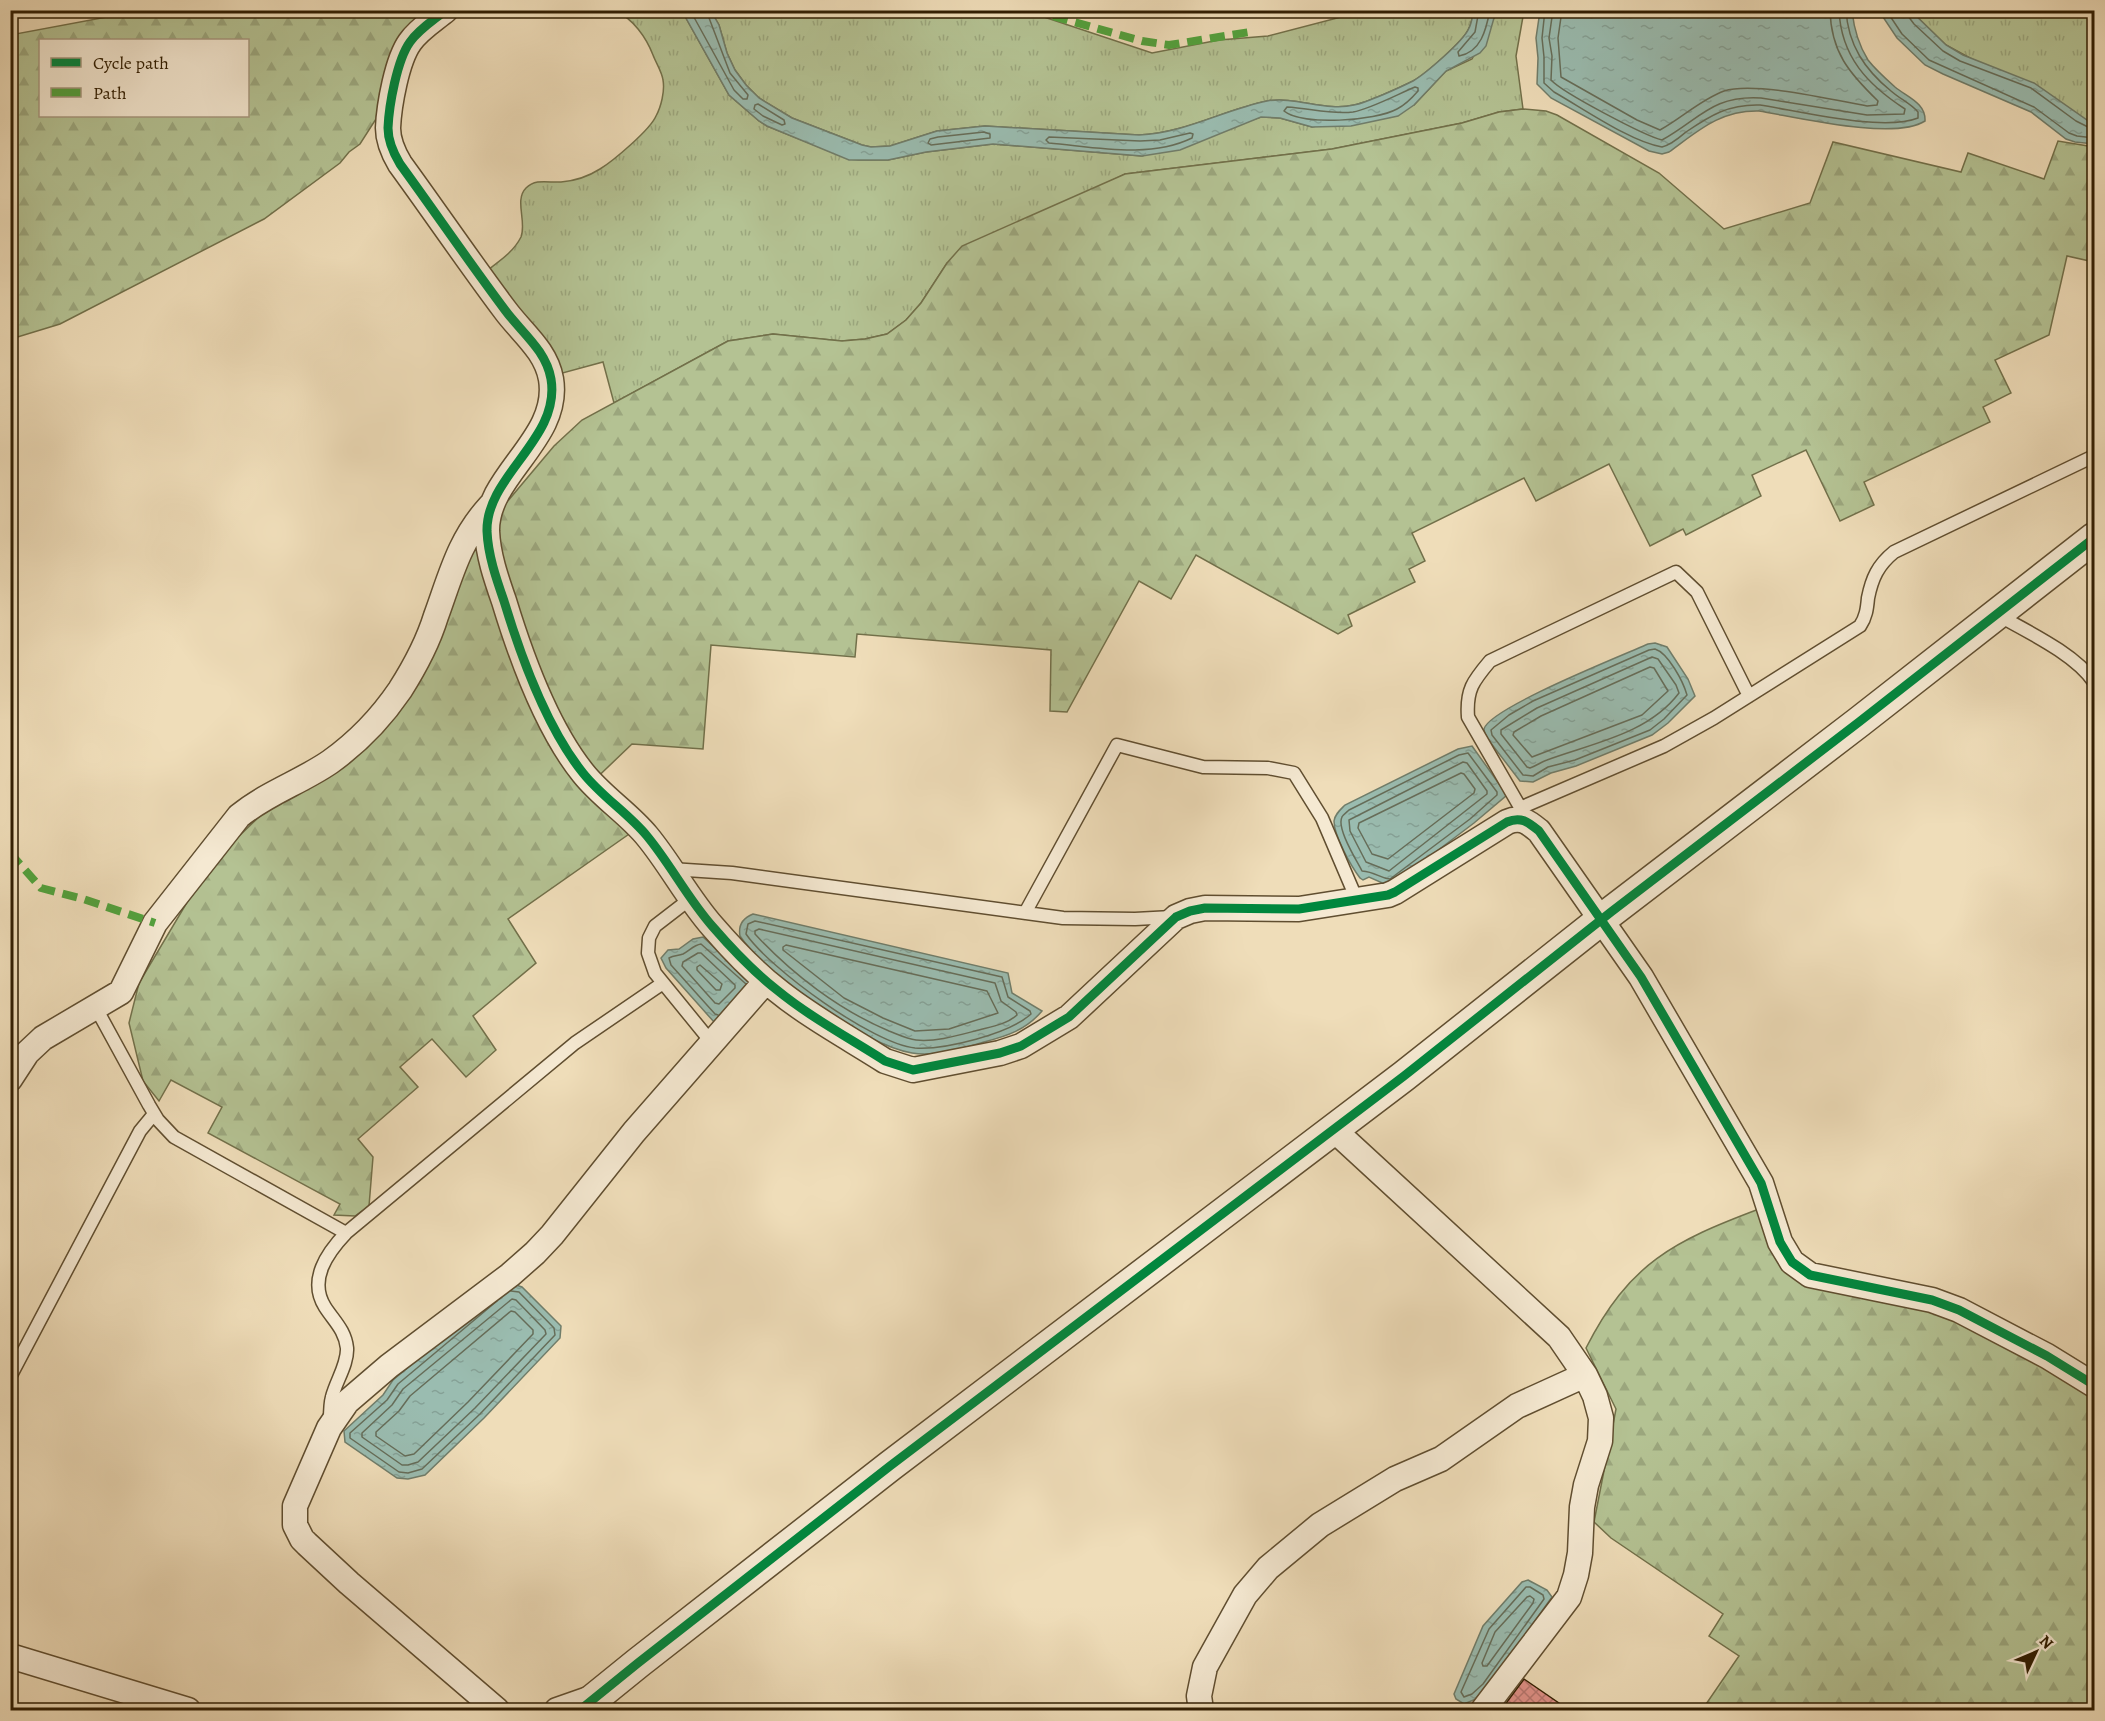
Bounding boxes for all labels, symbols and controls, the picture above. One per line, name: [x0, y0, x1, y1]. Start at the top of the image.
legend: [39, 39, 249, 117]
text: Cycle path: [93, 51, 169, 75]
text: Path: [93, 81, 127, 105]
north arrow: [2006, 1622, 2066, 1682]
text: N: [2034, 1630, 2058, 1654]

